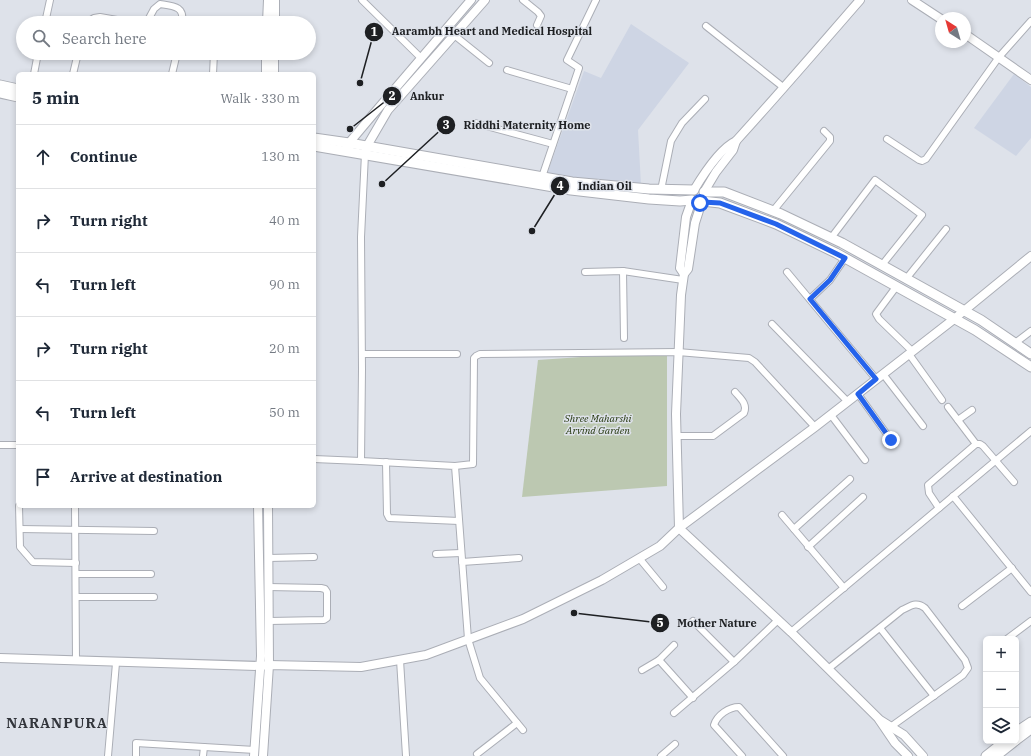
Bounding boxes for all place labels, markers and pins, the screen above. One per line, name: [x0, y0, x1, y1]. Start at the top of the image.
callout: Aarambh Heart and Medical Hospital: [364, 20, 600, 43]
callout: Ankur: [382, 85, 453, 108]
callout: Riddhi Maternity Home: [436, 114, 599, 137]
callout: Indian Oil: [550, 175, 640, 198]
callout: Mother Nature: [650, 612, 765, 635]

